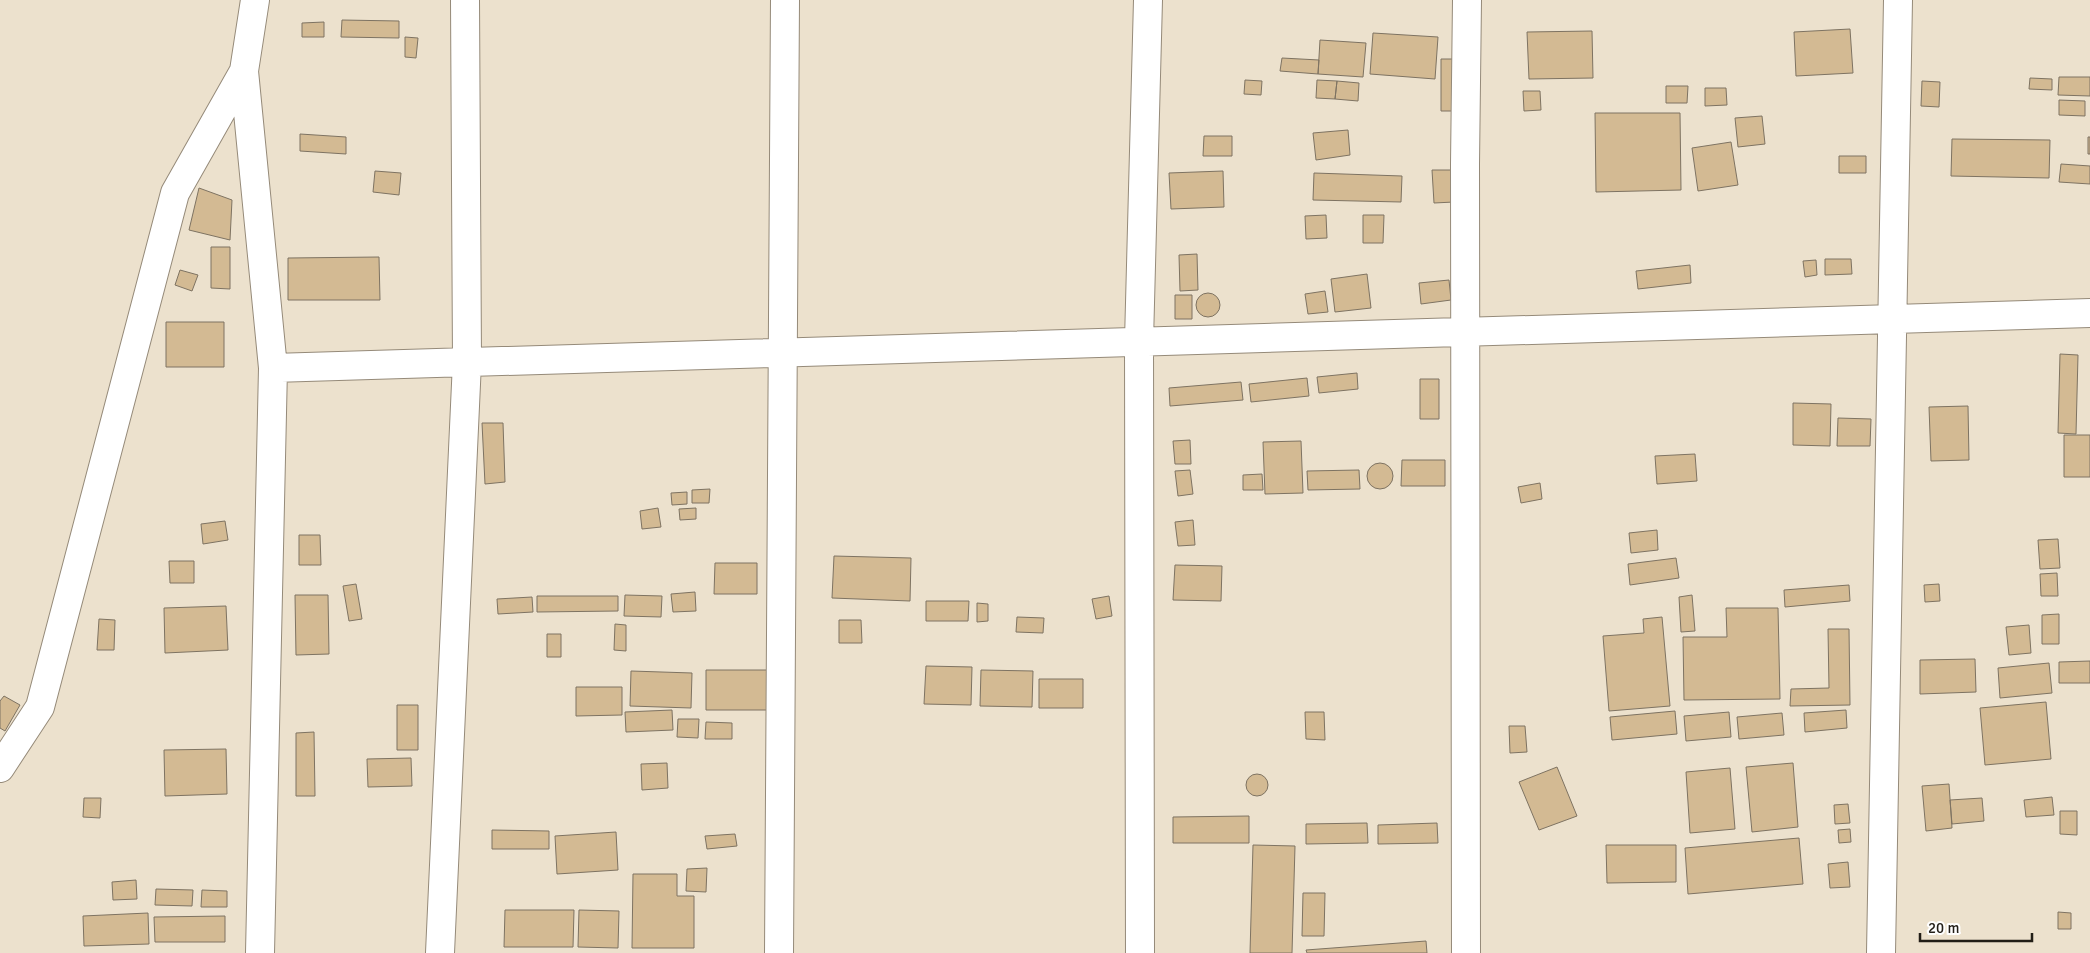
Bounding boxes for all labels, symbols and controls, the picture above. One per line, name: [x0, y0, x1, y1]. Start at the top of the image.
scale bar: [1920, 910, 2032, 942]
text: 20 m: [1928, 919, 1959, 937]

